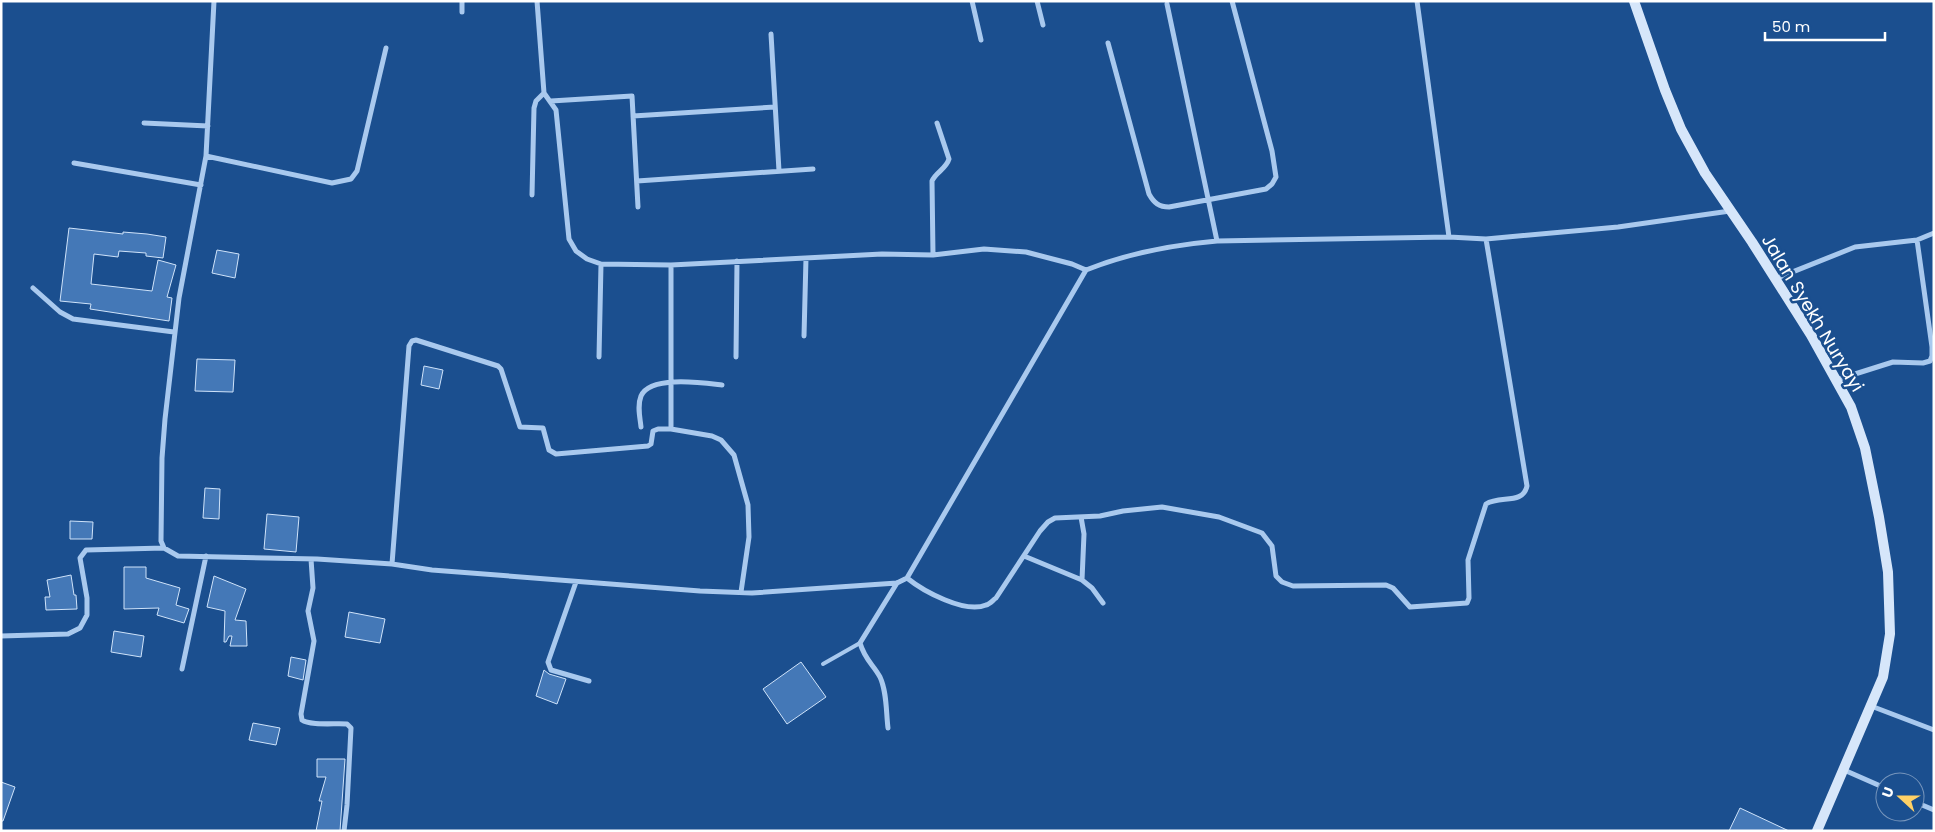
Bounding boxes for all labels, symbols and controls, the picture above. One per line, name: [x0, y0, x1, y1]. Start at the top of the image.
scale bar: [1765, 10, 1885, 42]
text: 50 m: [1772, 16, 1810, 37]
street label: Jalan Syekh Nuryayi: [1756, 229, 1870, 397]
north arrow: [1875, 772, 1925, 822]
text: U: [1877, 784, 1899, 801]

